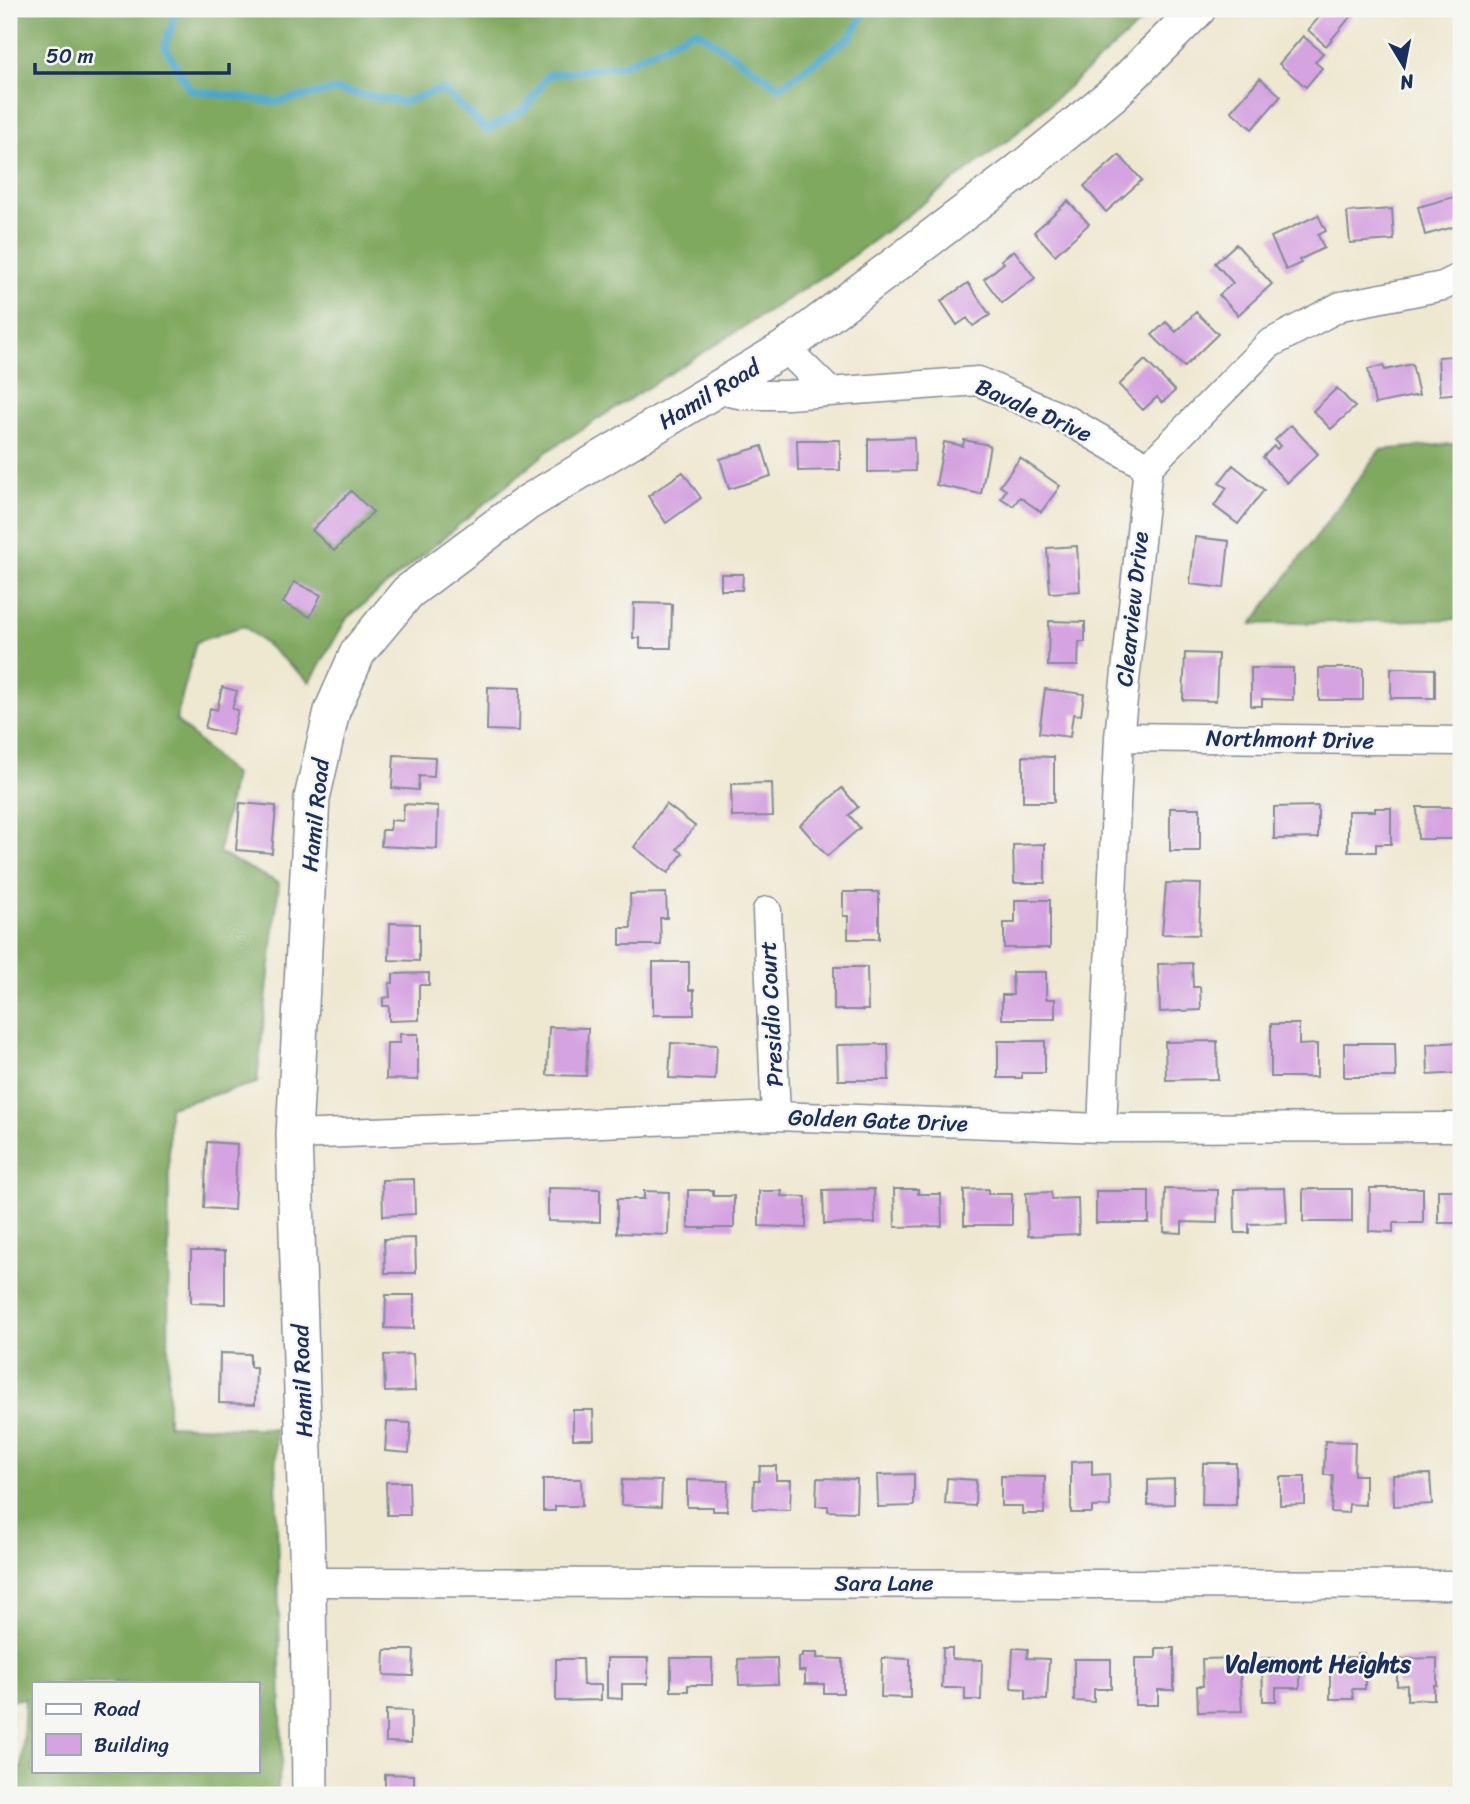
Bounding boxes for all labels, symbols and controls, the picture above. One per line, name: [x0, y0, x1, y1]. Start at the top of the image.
scale bar: [35, 32, 229, 76]
north arrow: [1368, 32, 1438, 102]
text: 50 m: [46, 37, 94, 75]
text: N: [1397, 65, 1417, 100]
street label: Hamil Road: [650, 347, 770, 441]
street label: Bavale Drive: [969, 367, 1099, 454]
street label: Clearview Drive: [1104, 529, 1161, 689]
street label: Northmont Drive: [1206, 718, 1375, 761]
street label: Hamil Road: [289, 755, 342, 874]
street label: Presidio Court: [747, 940, 796, 1088]
street label: Golden Gate Drive: [787, 1097, 969, 1144]
street label: Hamil Road: [280, 1322, 325, 1438]
street label: Sara Lane: [834, 1563, 934, 1604]
district label: Valemont Heights: [1225, 1643, 1412, 1685]
legend: [32, 1682, 259, 1772]
text: Road: [94, 1690, 141, 1728]
text: Building: [94, 1726, 170, 1764]

